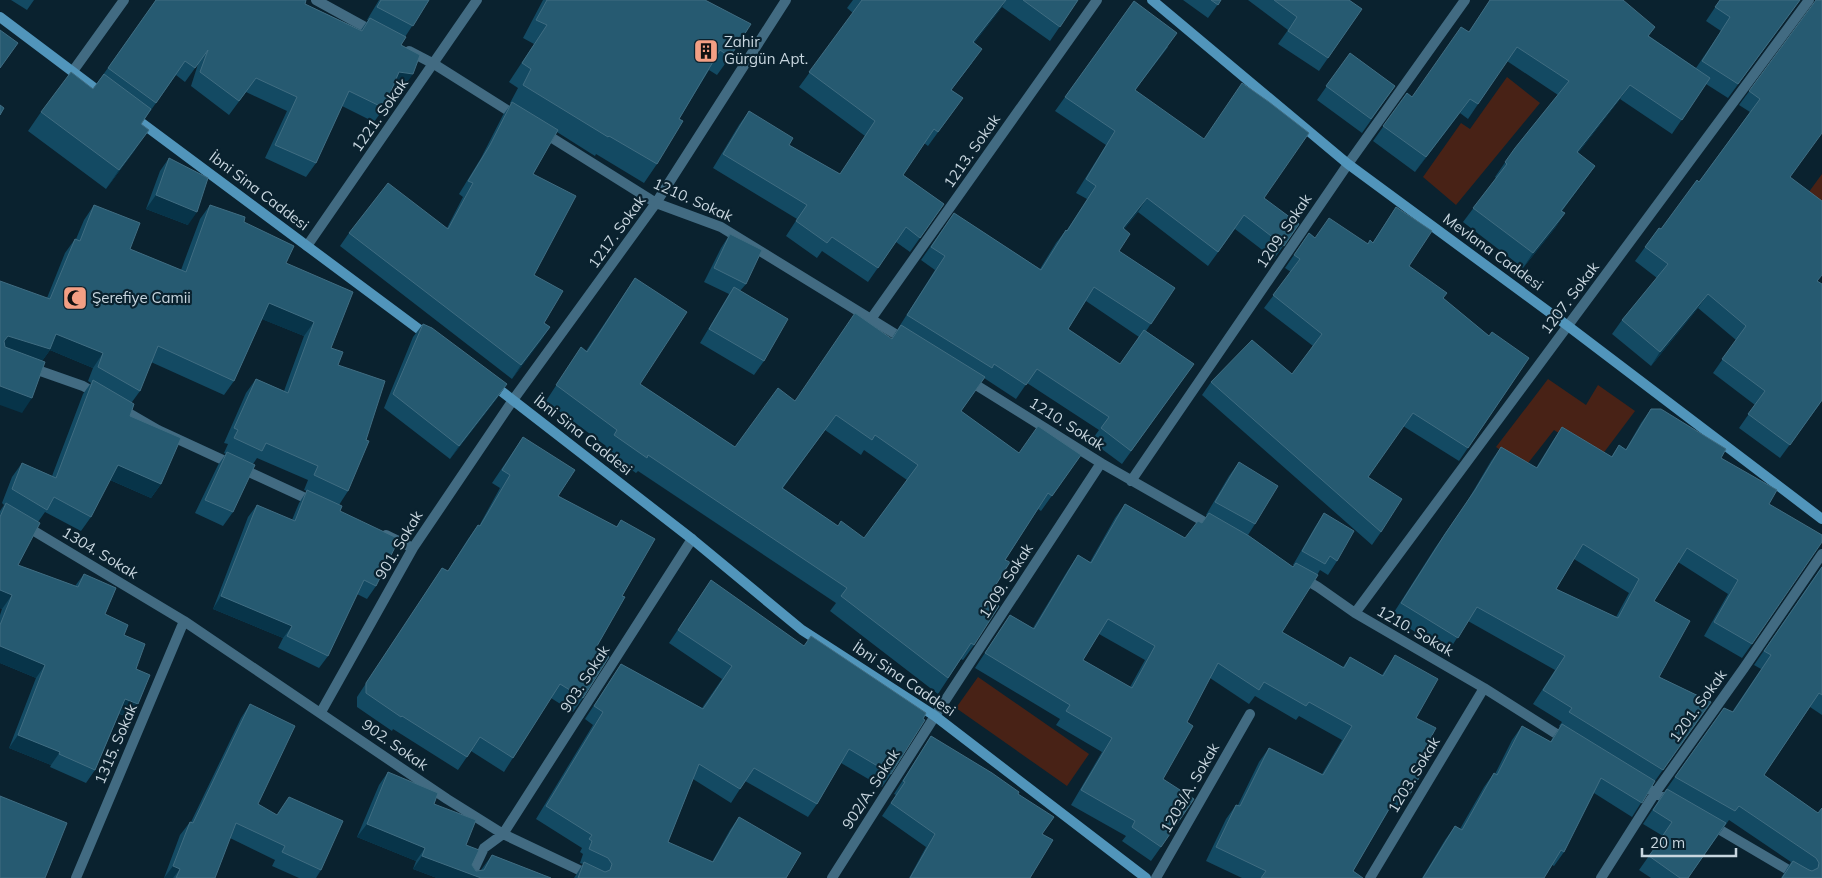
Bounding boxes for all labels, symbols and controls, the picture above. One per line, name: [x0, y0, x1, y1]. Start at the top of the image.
place label: Zahir Gürgün Apt.: [724, 32, 808, 68]
building icon: Zahir Gürgün Apt.: [693, 38, 719, 64]
street label: 1221. Sokak: [347, 74, 412, 155]
street label: 1213. Sokak: [939, 110, 1004, 191]
street label: İbni Sina Caddesi: [206, 147, 313, 234]
street label: 1210. Sokak: [650, 173, 736, 226]
street label: 1209. Sokak: [1252, 190, 1316, 272]
street label: 1217. Sokak: [584, 191, 650, 272]
street label: Mevlana Caddesi: [1439, 209, 1547, 294]
street label: 1207. Sokak: [1536, 258, 1603, 338]
mosque icon: Şerefiye Camii: [62, 285, 88, 311]
place label: Şerefiye Camii: [92, 288, 191, 307]
street label: İbni Sina Caddesi: [530, 390, 636, 479]
street label: 1210. Sokak: [1026, 393, 1109, 454]
street label: 901. Sokak: [371, 507, 427, 582]
street label: 1304. Sokak: [59, 522, 142, 583]
street label: 1209. Sokak: [974, 539, 1037, 622]
street label: 1210. Sokak: [1373, 601, 1457, 660]
street label: İbni Sina Caddesi: [849, 637, 959, 720]
street label: 903. Sokak: [556, 641, 614, 716]
street label: 1201. Sokak: [1665, 665, 1731, 746]
street label: 1315. Sokak: [90, 700, 141, 787]
street label: 902. Sokak: [358, 715, 432, 775]
street label: 1203. Sokak: [1383, 733, 1444, 816]
street label: 1203/A. Sokak: [1156, 739, 1223, 836]
street label: 902/A. Sokak: [838, 745, 904, 832]
scale bar: [1642, 826, 1736, 858]
text: 20 m: [1650, 833, 1685, 852]

